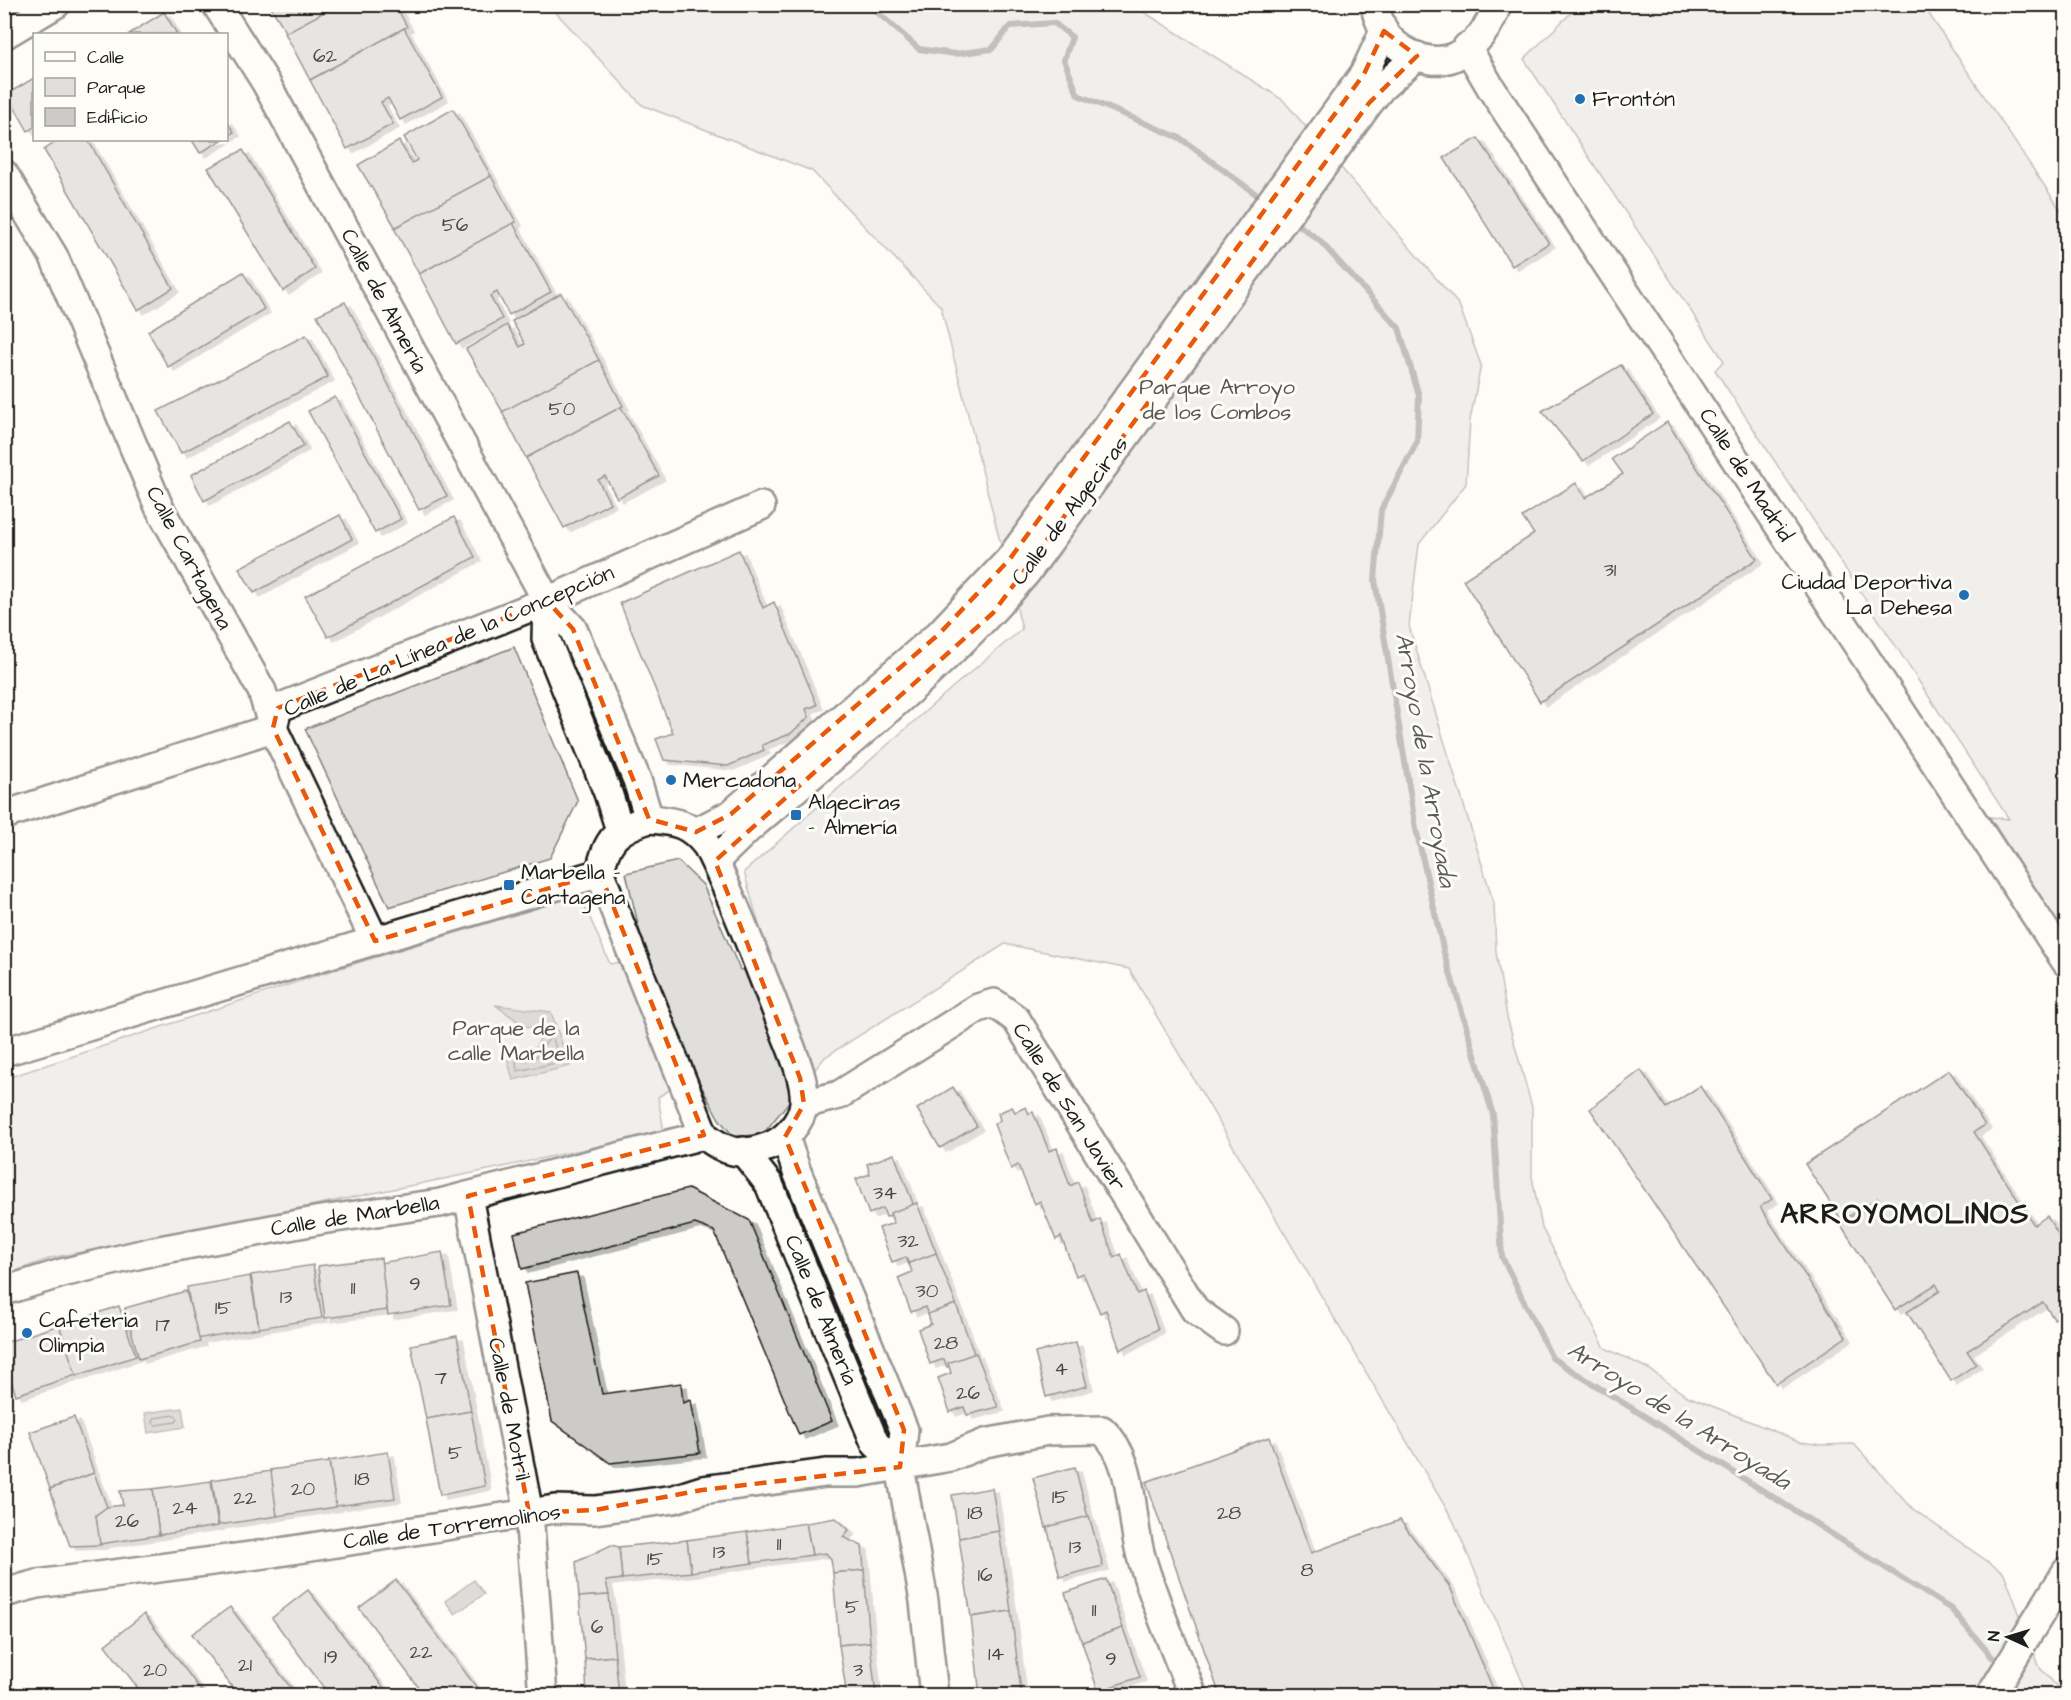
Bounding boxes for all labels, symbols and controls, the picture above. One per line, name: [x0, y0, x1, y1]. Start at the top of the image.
legend: [33, 33, 228, 141]
house number: 62: [313, 42, 338, 70]
text: Calle: [87, 45, 125, 70]
text: Parque: [87, 75, 146, 100]
place label: Frontón: [1592, 84, 1675, 115]
marker: Frontón: [1573, 92, 1587, 106]
text: Edificio: [87, 105, 147, 130]
house number: 56: [442, 211, 469, 239]
street label: Calle de Almería: [333, 223, 435, 379]
park label: Parque Arroyo de los Combos: [1139, 372, 1295, 428]
house number: 50: [549, 395, 576, 423]
street label: Calle de Madrid: [1691, 402, 1801, 548]
street label: Calle de Algeciras: [1004, 430, 1137, 592]
street label: Calle Cartagena: [137, 481, 240, 636]
house number: 31: [1604, 556, 1617, 584]
street label: Calle de La Línea de la Concepción: [279, 557, 619, 725]
place label: Ciudad Deportiva La Dehesa: [1782, 567, 1952, 623]
marker: Ciudad Deportiva La Dehesa: [1957, 588, 1971, 602]
water label: Arroyo de la Arroyada: [1386, 630, 1464, 891]
place label: Mercadona: [683, 765, 796, 796]
marker: Mercadona: [664, 773, 678, 787]
place label: Algeciras - Almería: [808, 787, 900, 843]
marker: Algeciras - Almería: [789, 808, 803, 822]
place label: Marbella - Cartagena: [521, 857, 625, 914]
marker: Marbella - Cartagena: [502, 878, 516, 892]
park label: Parque de la calle Marbella: [448, 1013, 584, 1069]
street label: Calle de San Javier: [1005, 1017, 1133, 1197]
house number: 34: [873, 1179, 897, 1207]
street label: Calle de Marbella: [268, 1187, 442, 1245]
district label: ARROYOMOLINOS: [1780, 1195, 2030, 1234]
house number: 32: [897, 1227, 919, 1255]
street label: Calle de Almería: [777, 1230, 865, 1390]
house number: 9: [409, 1270, 421, 1298]
house number: 11: [350, 1274, 356, 1302]
house number: 30: [916, 1277, 939, 1305]
house number: 13: [280, 1283, 292, 1311]
house number: 15: [215, 1294, 231, 1322]
place label: Cafeteria Olimpia: [39, 1305, 138, 1361]
house number: 17: [156, 1311, 170, 1339]
marker: Cafeteria Olimpia: [20, 1326, 34, 1340]
house number: 28: [934, 1329, 958, 1357]
water label: Arroyo de la Arroyada: [1561, 1333, 1799, 1500]
street label: Calle de Motril: [480, 1335, 538, 1483]
house number: 4: [1054, 1355, 1068, 1383]
house number: 7: [435, 1364, 447, 1392]
house number: 26: [956, 1379, 980, 1407]
house number: 5: [448, 1439, 462, 1467]
house number: 18: [354, 1465, 370, 1493]
house number: 20: [291, 1475, 315, 1503]
house number: 15: [1052, 1483, 1068, 1511]
house number: 22: [234, 1484, 257, 1512]
house number: 24: [172, 1494, 198, 1522]
street label: Calle de Torremolinos: [341, 1496, 563, 1558]
house number: 18: [967, 1499, 983, 1527]
house number: 28: [1217, 1499, 1241, 1527]
house number: 26: [115, 1507, 139, 1535]
house number: 11: [776, 1530, 782, 1558]
house number: 13: [1069, 1533, 1081, 1561]
house number: 13: [713, 1538, 725, 1566]
house number: 15: [647, 1545, 663, 1573]
house number: 8: [1301, 1556, 1314, 1584]
house number: 16: [977, 1561, 993, 1589]
house number: 5: [845, 1593, 859, 1621]
house number: 11: [1091, 1596, 1097, 1624]
north arrow: [1978, 1607, 2038, 1667]
house number: 6: [591, 1613, 604, 1641]
text: N: [1983, 1630, 2005, 1642]
house number: 22: [410, 1638, 433, 1666]
house number: 14: [988, 1640, 1004, 1668]
house number: 19: [324, 1643, 338, 1671]
house number: 9: [1105, 1645, 1117, 1673]
house number: 21: [238, 1651, 252, 1679]
house number: 20: [143, 1656, 167, 1684]
house number: 3: [853, 1656, 863, 1684]

